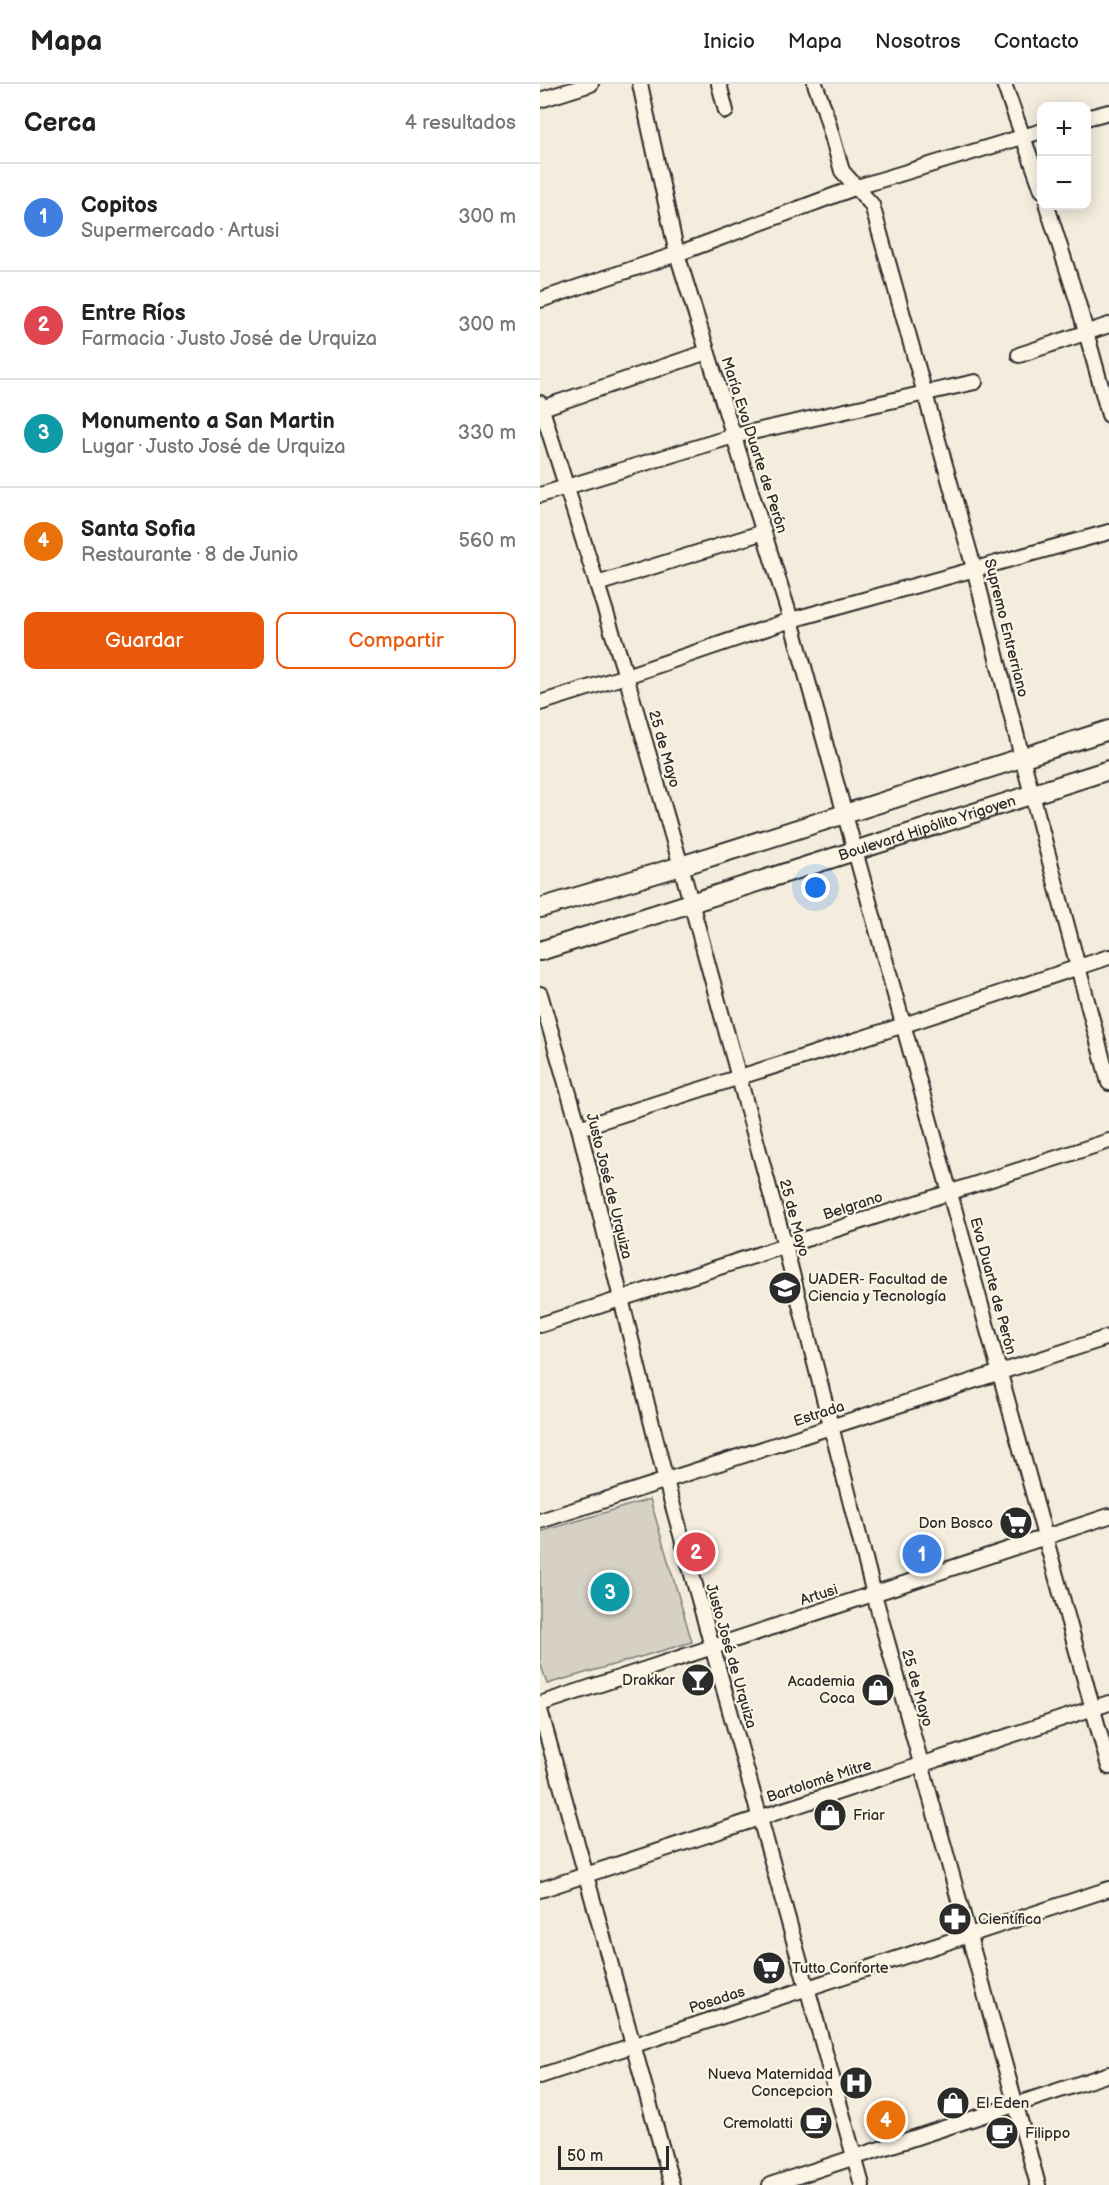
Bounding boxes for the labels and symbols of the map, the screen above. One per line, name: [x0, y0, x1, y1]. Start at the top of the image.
street label: María Eva Duarte de Perón: [716, 354, 792, 536]
street label: Supremo Entrerriano: [980, 557, 1032, 699]
street label: 25 de Mayo: [644, 708, 684, 790]
street label: Boulevard Hipólito Yrigoyen: [836, 791, 1018, 865]
your location: [801, 873, 830, 902]
street label: Justo José de Urquiza: [582, 1111, 636, 1261]
street label: 25 de Mayo: [775, 1177, 813, 1259]
street label: Belgrano: [821, 1187, 885, 1225]
street label: Eva Duarte de Perón: [966, 1215, 1020, 1357]
school or university icon: UADER- Facultad de Ciencia y Tecnología: [767, 1270, 803, 1306]
place label: UADER- Facultad de Ciencia y Tecnología: [808, 1270, 948, 1306]
street label: Estrada: [791, 1397, 847, 1431]
supermarket icon: Don Bosco: [998, 1505, 1034, 1541]
place label: Don Bosco: [919, 1514, 993, 1533]
pin: 2: [676, 1530, 716, 1574]
pin: 1: [902, 1532, 941, 1576]
pin: 3: [590, 1570, 630, 1614]
street label: Artusi: [798, 1580, 840, 1610]
street label: Justo José de Urquiza: [701, 1581, 761, 1731]
street label: 25 de Mayo: [897, 1647, 937, 1729]
bar icon: Drakkar: [680, 1662, 716, 1698]
place label: Drakkar: [622, 1671, 676, 1690]
place label: Academia Coca: [788, 1672, 855, 1708]
shop icon: Academia Coca: [860, 1672, 896, 1708]
street label: Bartolomé Mitre: [764, 1755, 874, 1807]
shop icon: Friar: [812, 1797, 848, 1833]
place label: Friar: [853, 1806, 885, 1825]
pharmacy icon: Científica: [937, 1901, 973, 1937]
place label: Científica: [978, 1910, 1041, 1929]
supermarket icon: Tutto Conforte: [751, 1950, 787, 1986]
place label: Tutto Conforte: [792, 1959, 889, 1978]
street label: Posadas: [687, 1982, 748, 2018]
place label: Nueva Maternidad Concepcion: [707, 2065, 833, 2101]
hospital icon: Nueva Maternidad Concepcion: [838, 2065, 874, 2101]
shop icon: El Eden: [935, 2085, 971, 2121]
place label: El Eden: [976, 2094, 1029, 2113]
pin: 4: [866, 2098, 906, 2142]
cafe icon: Cremolatti: [798, 2105, 834, 2141]
place label: Cremolatti: [723, 2114, 793, 2133]
cafe icon: Filippo: [984, 2115, 1020, 2151]
place label: Filippo: [1025, 2124, 1070, 2143]
scale bar: [558, 2143, 669, 2170]

